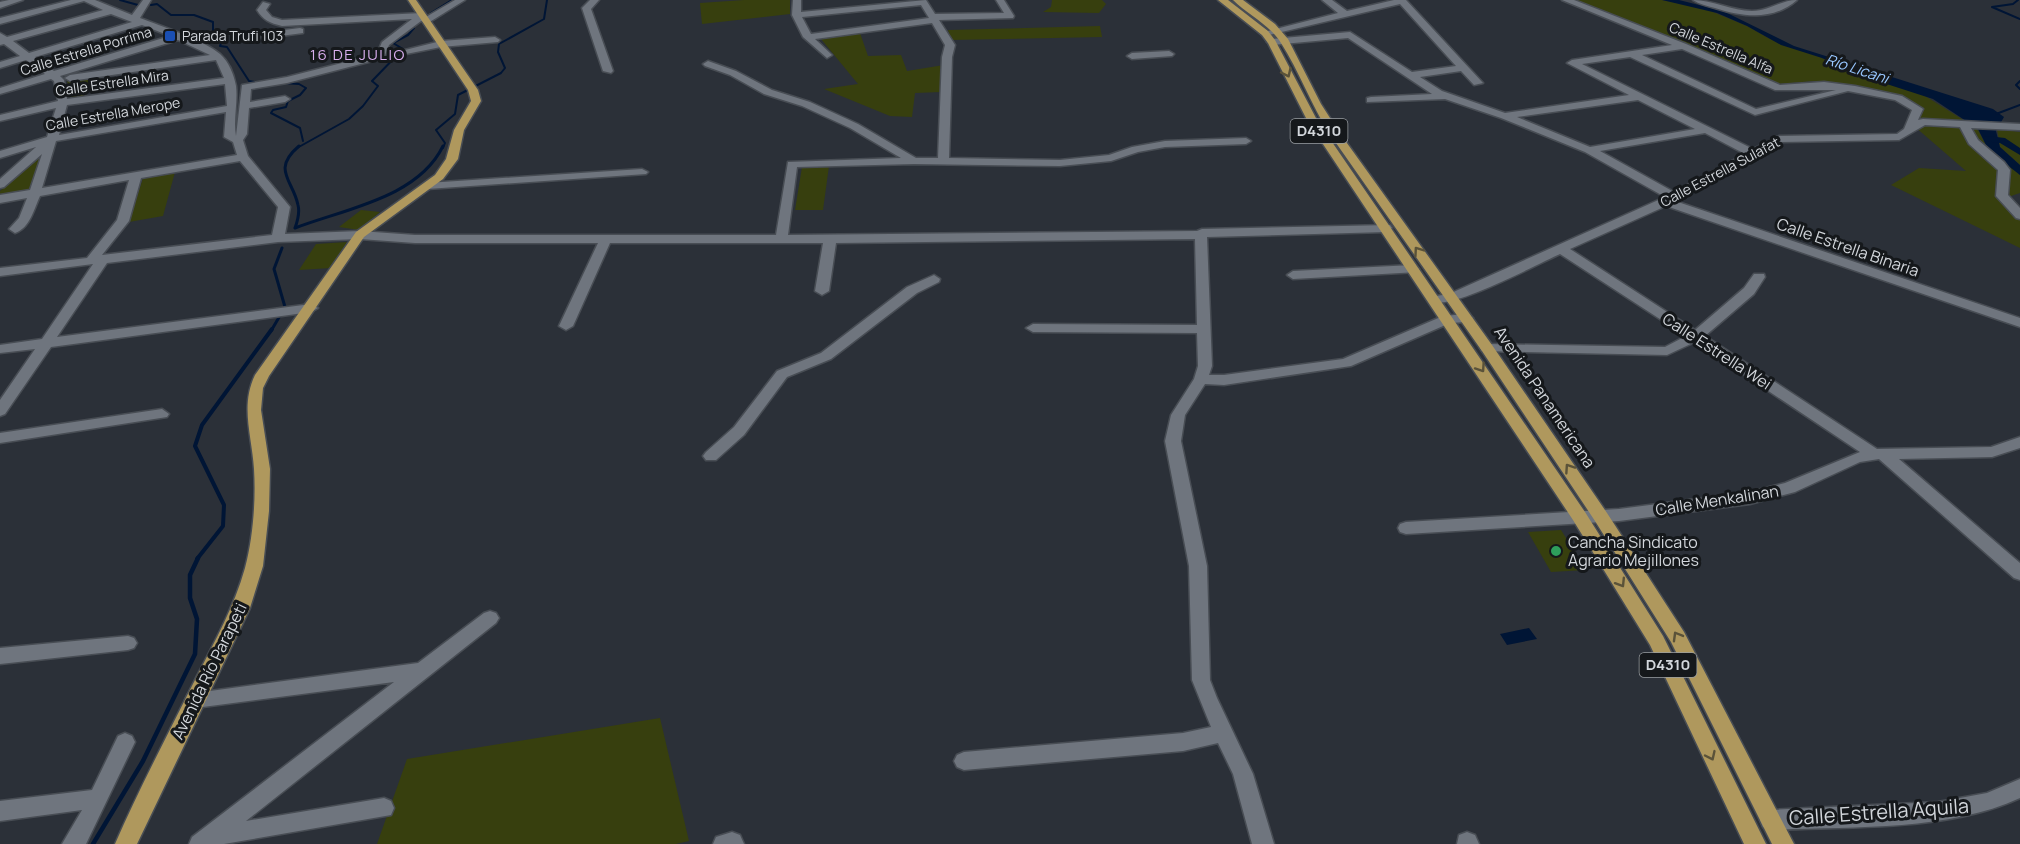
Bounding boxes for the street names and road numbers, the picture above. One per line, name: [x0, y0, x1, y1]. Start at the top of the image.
street label: Calle Estrella Alfa: [1666, 17, 1776, 78]
street label: Calle Estrella Porrima: [18, 22, 154, 80]
street label: Calle Estrella Mira: [54, 65, 170, 100]
street label: Calle Estrella Merope: [44, 92, 182, 135]
road number: D4310: [1290, 119, 1348, 143]
street label: Calle Estrella Sulafat: [1657, 132, 1783, 211]
street label: Calle Estrella Binaria: [1774, 212, 1922, 282]
street label: Calle Estrella Wei: [1658, 307, 1776, 395]
street label: Avenida Panamericana: [1489, 322, 1601, 472]
street label: Calle Menkalinan: [1654, 479, 1780, 521]
street label: Avenida Río Parapeti: [166, 599, 252, 743]
road number: D4310: [1640, 653, 1696, 677]
street label: Calle Estrella Aquila: [1788, 792, 1970, 831]

